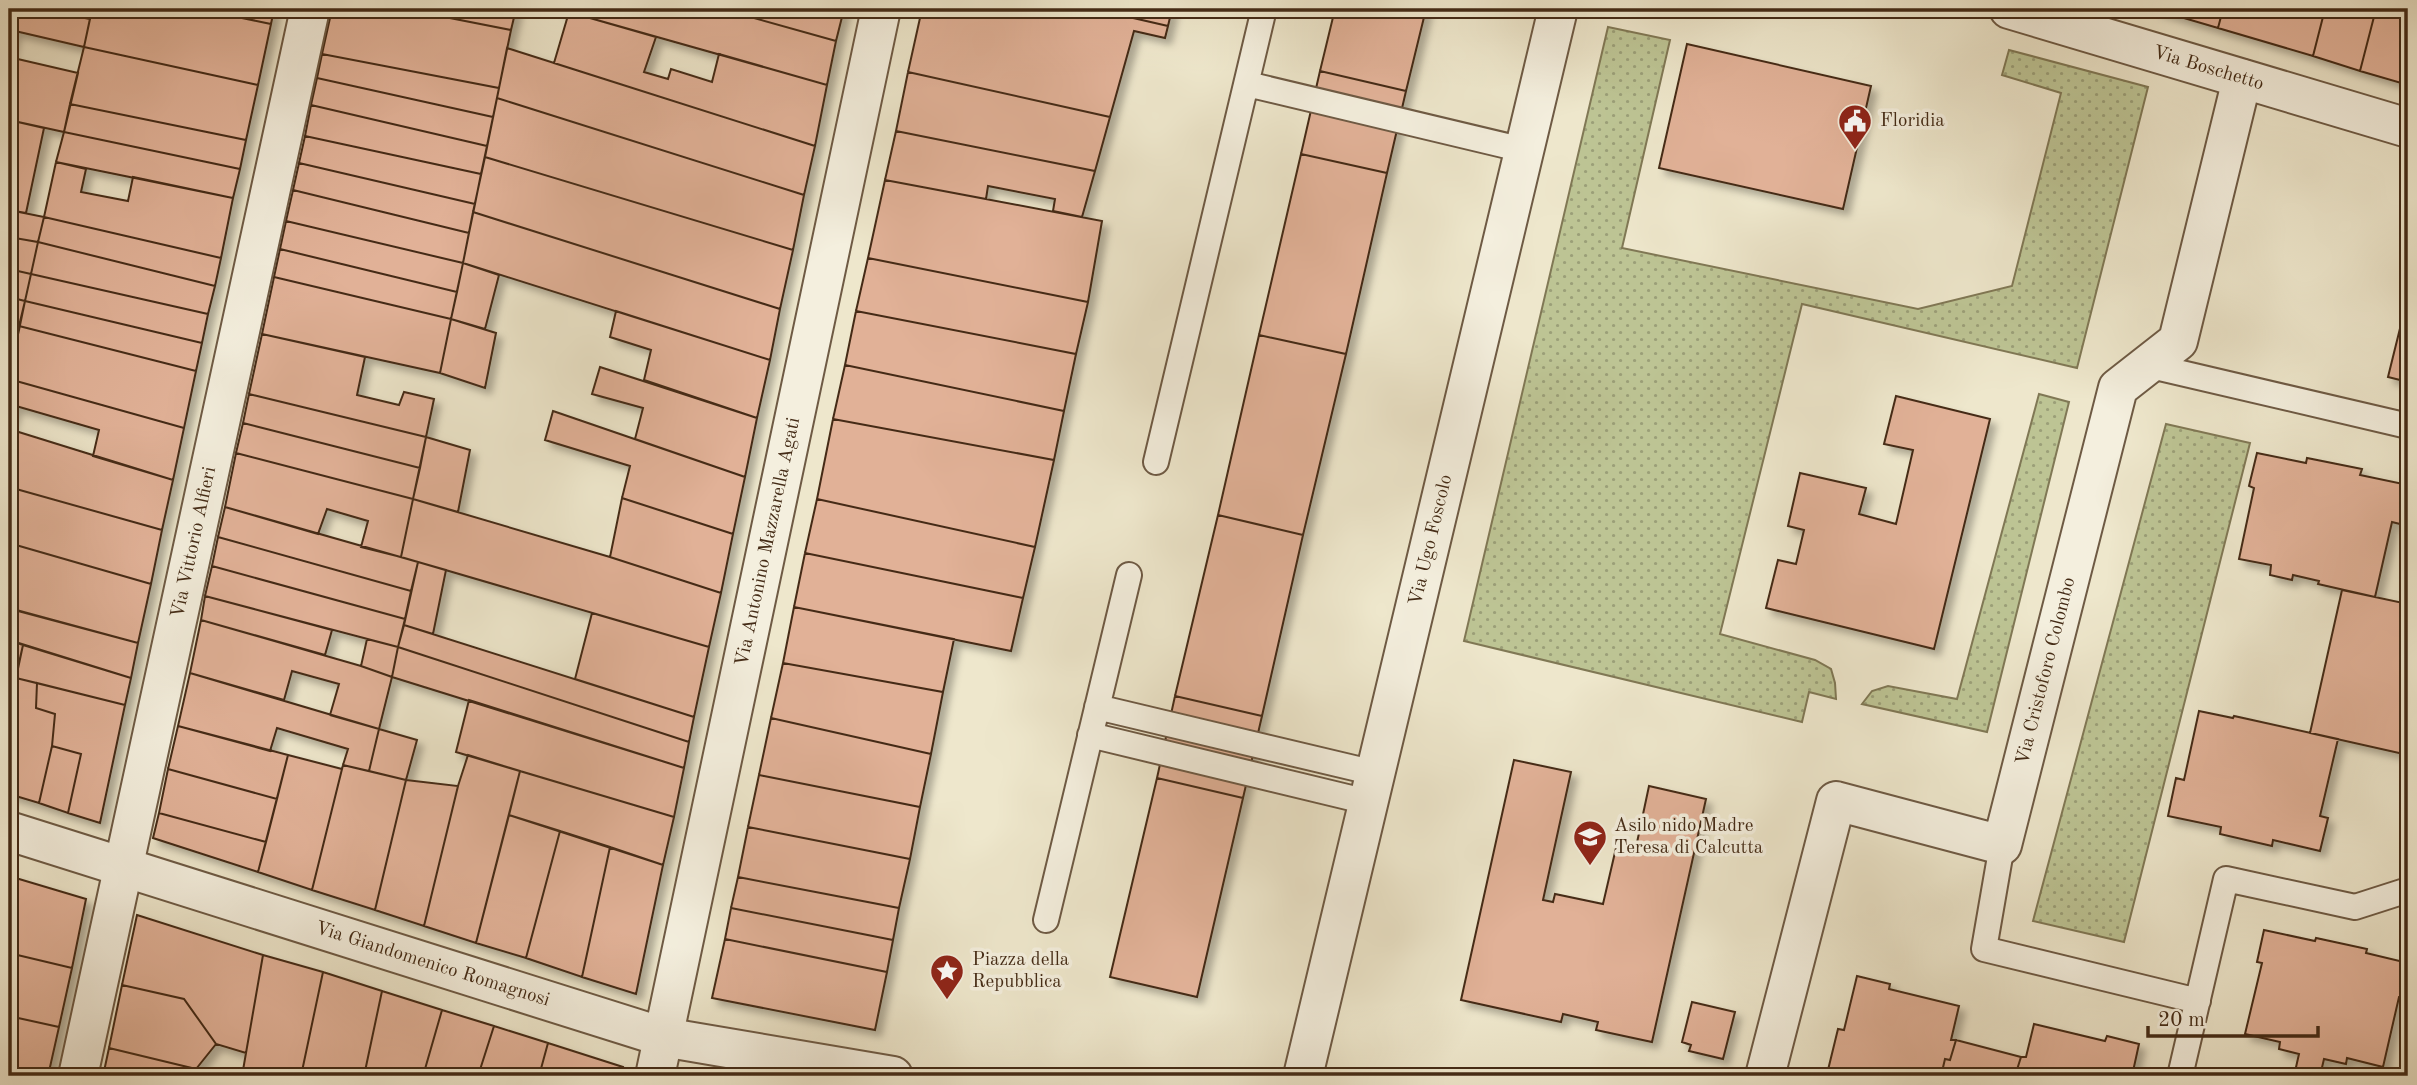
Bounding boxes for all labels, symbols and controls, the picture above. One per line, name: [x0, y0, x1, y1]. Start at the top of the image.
street label: Via Boschetto: [2151, 43, 2266, 94]
public building icon: Floridia: [1836, 102, 1874, 151]
place label: Floridia: [1880, 112, 1945, 131]
street label: Via Antonino Mazzarella Agati: [733, 416, 804, 668]
street label: Via Vittorio Alfieri: [168, 465, 220, 620]
street label: Via Ugo Foscolo: [1406, 473, 1456, 608]
street label: Via Cristoforo Colombo: [2013, 575, 2079, 767]
place label: Asilo nido Madre Teresa di Calcutta: [1614, 817, 1764, 858]
school or university icon: Asilo nido Madre Teresa di Calcutta: [1571, 818, 1609, 867]
street label: Via Giandomenico Romagnosi: [313, 919, 552, 1010]
place label: Piazza della Repubblica: [972, 951, 1070, 992]
place icon: Piazza della Repubblica: [928, 952, 966, 1001]
scale bar: [2148, 994, 2317, 1038]
text: 20 m: [2158, 1010, 2205, 1031]

